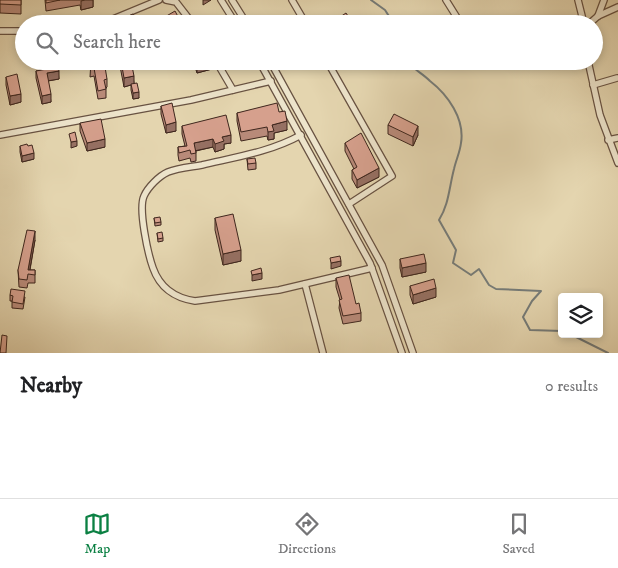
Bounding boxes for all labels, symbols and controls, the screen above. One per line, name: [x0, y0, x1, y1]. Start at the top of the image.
search box: [15, 15, 603, 70]
icon: search: [33, 29, 61, 57]
text: Search here: [73, 31, 161, 54]
map controls: [558, 293, 603, 338]
button: layers: [558, 293, 603, 338]
text: Nearby: [20, 373, 82, 399]
text: 0 results: [545, 376, 598, 396]
tab: Map: [83, 510, 111, 558]
tab: Directions: [278, 510, 336, 558]
tab: Saved: [503, 510, 535, 558]

